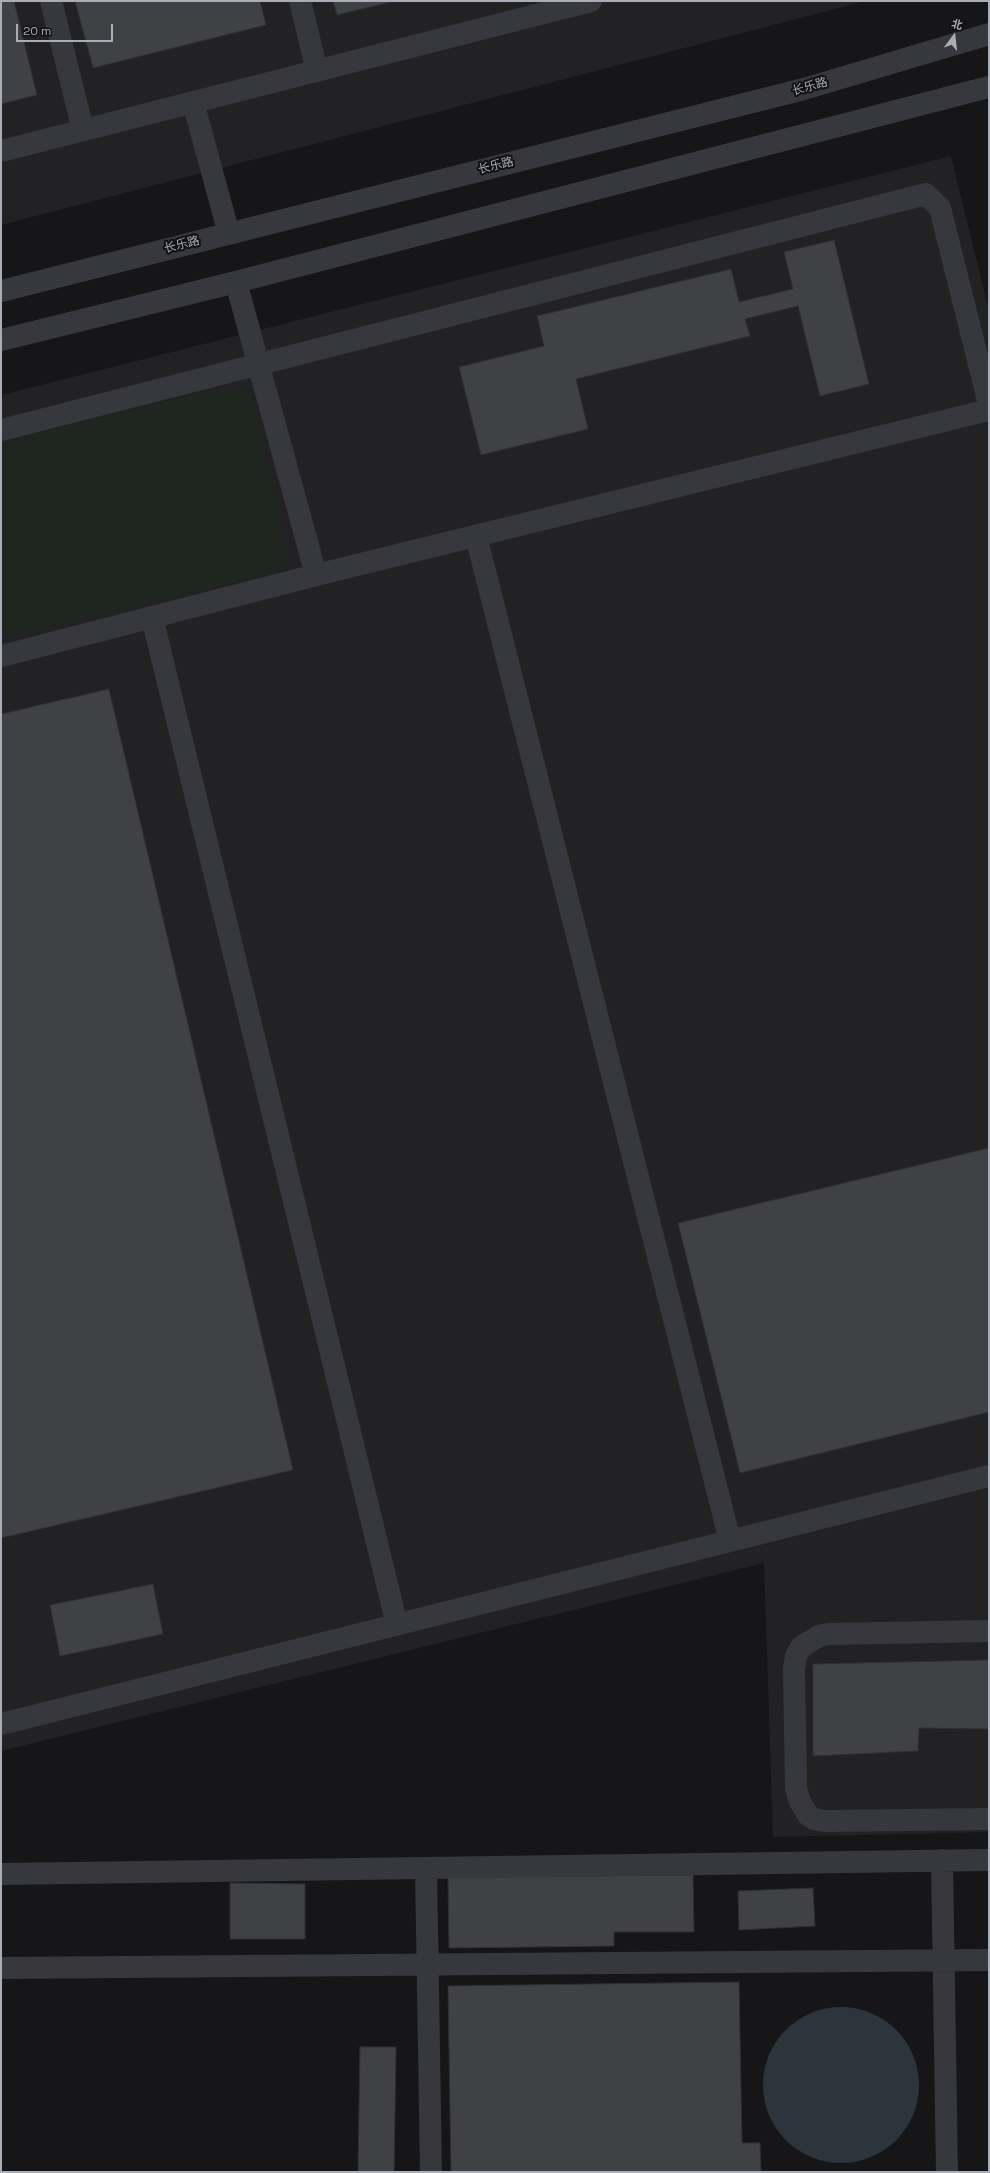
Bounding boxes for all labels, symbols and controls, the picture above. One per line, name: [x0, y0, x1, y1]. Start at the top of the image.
scale bar: [18, 16, 115, 42]
north arrow: [934, 16, 974, 56]
text: 北: [950, 16, 964, 33]
text: 20 m: [23, 23, 51, 39]
street label: 长乐路: [791, 75, 829, 99]
street label: 长乐路: [477, 155, 515, 177]
street label: 长乐路: [163, 234, 201, 256]

